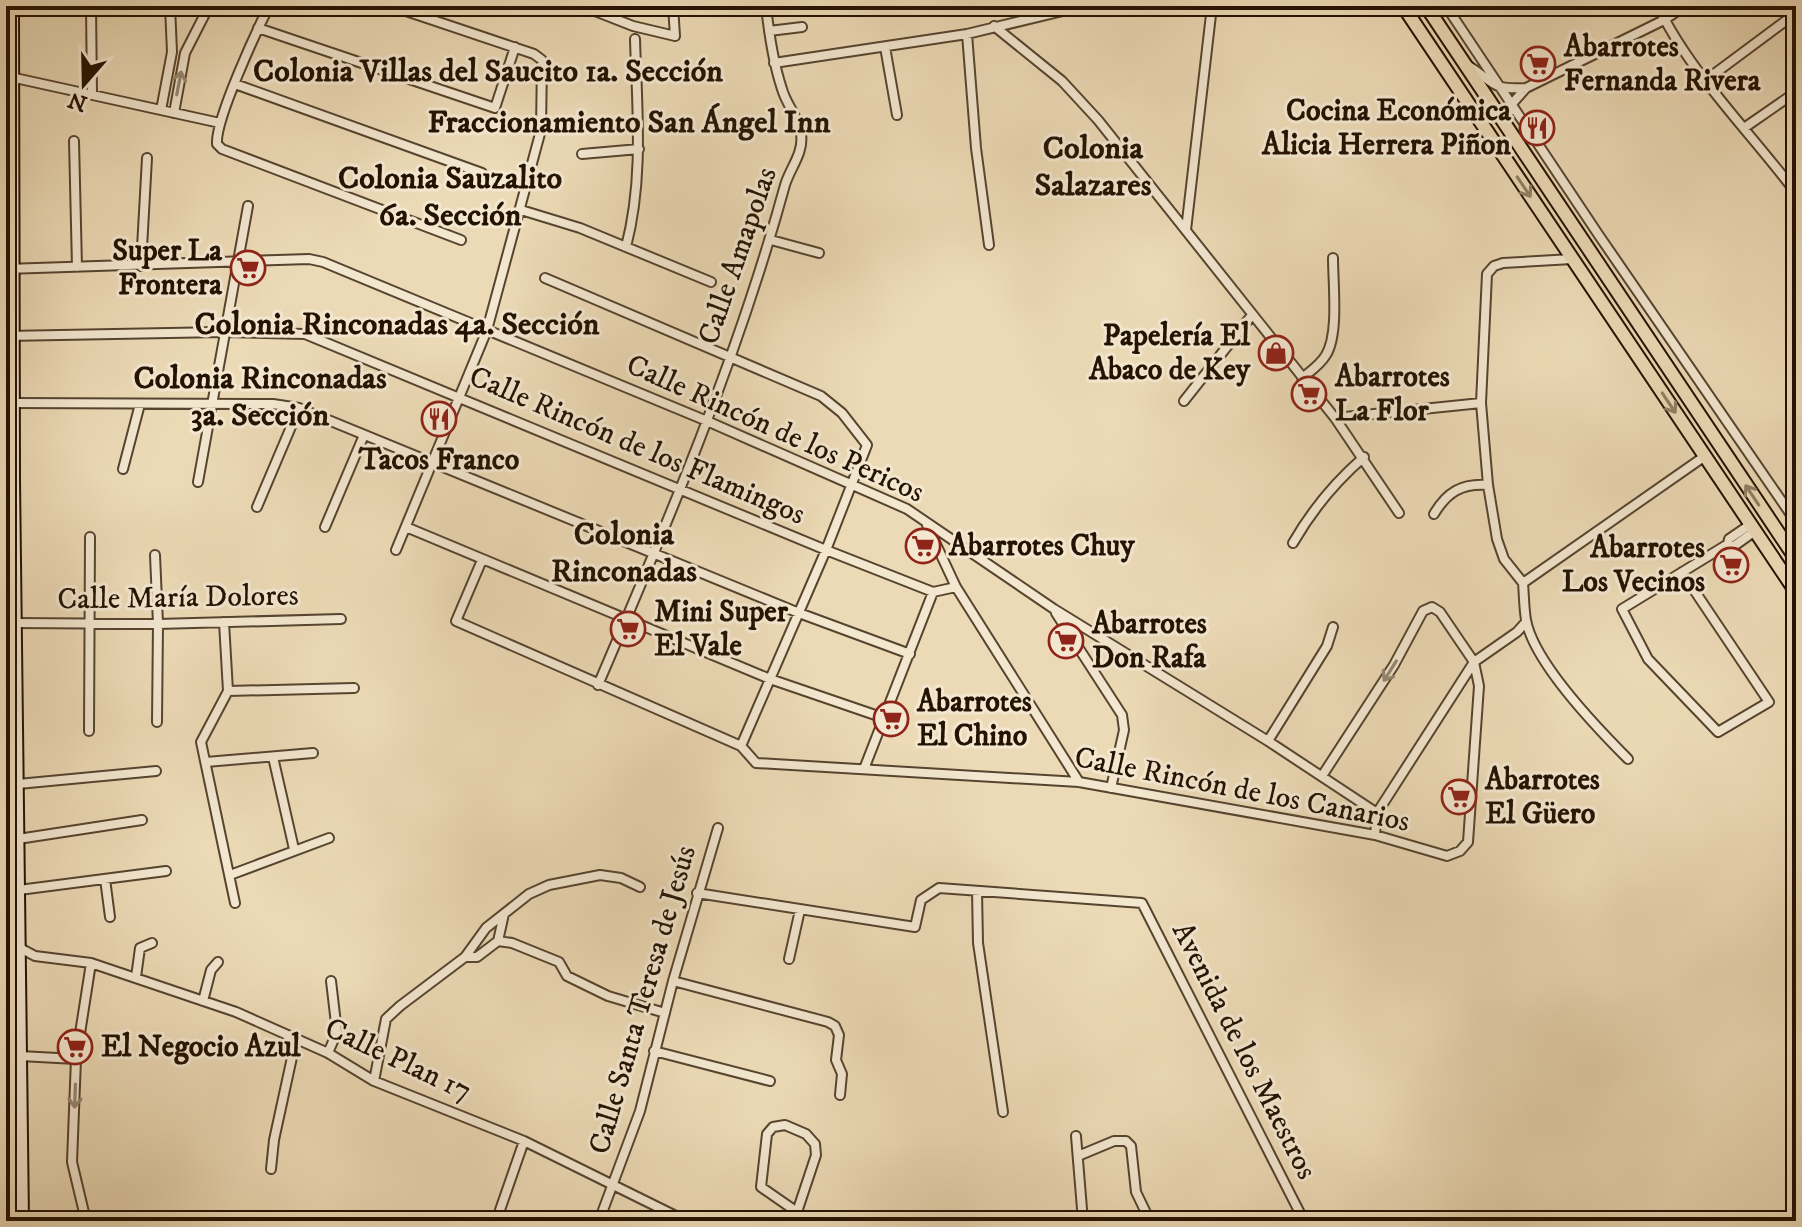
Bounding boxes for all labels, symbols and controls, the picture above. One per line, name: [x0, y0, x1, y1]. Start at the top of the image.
place label: Abarrotes Fernanda Rivera: [1563, 29, 1762, 100]
north arrow: [44, 44, 124, 124]
supermarket icon: Abarrotes Fernanda Rivera: [1519, 45, 1557, 83]
district label: Colonia Villas del Saucito 1a. Sección: [253, 52, 723, 92]
one-way arrow: [173, 70, 188, 96]
text: N: [65, 86, 91, 117]
place label: Cocina Económica Alicia Herrera Piñon: [1261, 93, 1512, 164]
district label: Fraccionamiento San Ángel Inn: [428, 102, 831, 143]
restaurant icon: Cocina Económica Alicia Herrera Piñon: [1518, 109, 1556, 147]
district label: Colonia Salazares: [1035, 129, 1152, 206]
district label: Colonia Sauzalito 6a. Sección: [338, 159, 562, 236]
street label: Calle Amapolas: [690, 162, 786, 350]
one-way arrow: [1516, 176, 1532, 198]
place label: Super La Frontera: [112, 233, 223, 304]
supermarket icon: Super La Frontera: [229, 249, 267, 287]
district label: Colonia Rinconadas 4a. Sección: [195, 305, 600, 345]
place label: Papelería El Abaco de Key: [1088, 318, 1251, 389]
shop icon: Papelería El Abaco de Key: [1257, 334, 1295, 372]
street label: Calle Rincón de los Pericos: [620, 347, 930, 511]
street label: Calle Rincón de los Flamingos: [463, 358, 811, 534]
district label: Colonia Rinconadas 3a. Sección: [133, 359, 387, 436]
place label: Abarrotes La Flor: [1334, 359, 1450, 430]
supermarket icon: Abarrotes La Flor: [1290, 375, 1328, 413]
one-way arrow: [1661, 391, 1678, 413]
restaurant icon: Tacos Franco: [420, 400, 458, 438]
place label: Tacos Franco: [358, 442, 519, 479]
one-way arrow: [1744, 484, 1761, 506]
district label: Colonia Rinconadas: [551, 515, 697, 592]
supermarket icon: Abarrotes Chuy: [904, 527, 942, 565]
place label: Abarrotes Chuy: [948, 528, 1135, 565]
place label: Abarrotes Los Vecinos: [1562, 530, 1705, 601]
supermarket icon: Abarrotes Los Vecinos: [1712, 546, 1750, 584]
street label: Calle María Dolores: [57, 577, 299, 619]
place label: Mini Super El Vale: [654, 594, 789, 665]
place label: Abarrotes Don Rafa: [1091, 606, 1207, 677]
supermarket icon: Mini Super El Vale: [609, 610, 647, 648]
supermarket icon: Abarrotes Don Rafa: [1047, 622, 1085, 660]
one-way arrow: [1382, 659, 1398, 682]
place label: Abarrotes El Chino: [916, 684, 1032, 755]
supermarket icon: Abarrotes El Chino: [872, 700, 910, 738]
street label: Calle Rincón de los Canarios: [1071, 739, 1413, 841]
place label: Abarrotes El Güero: [1484, 762, 1600, 833]
supermarket icon: Abarrotes El Güero: [1440, 778, 1478, 816]
street label: Calle Santa Teresa de Jesús: [581, 841, 705, 1159]
street label: Avenida de los Maestros: [1163, 916, 1325, 1186]
street label: Calle Plan 17: [319, 1010, 477, 1110]
supermarket icon: El Negocio Azul: [56, 1028, 94, 1066]
place label: El Negocio Azul: [101, 1029, 302, 1066]
one-way arrow: [67, 1082, 82, 1109]

